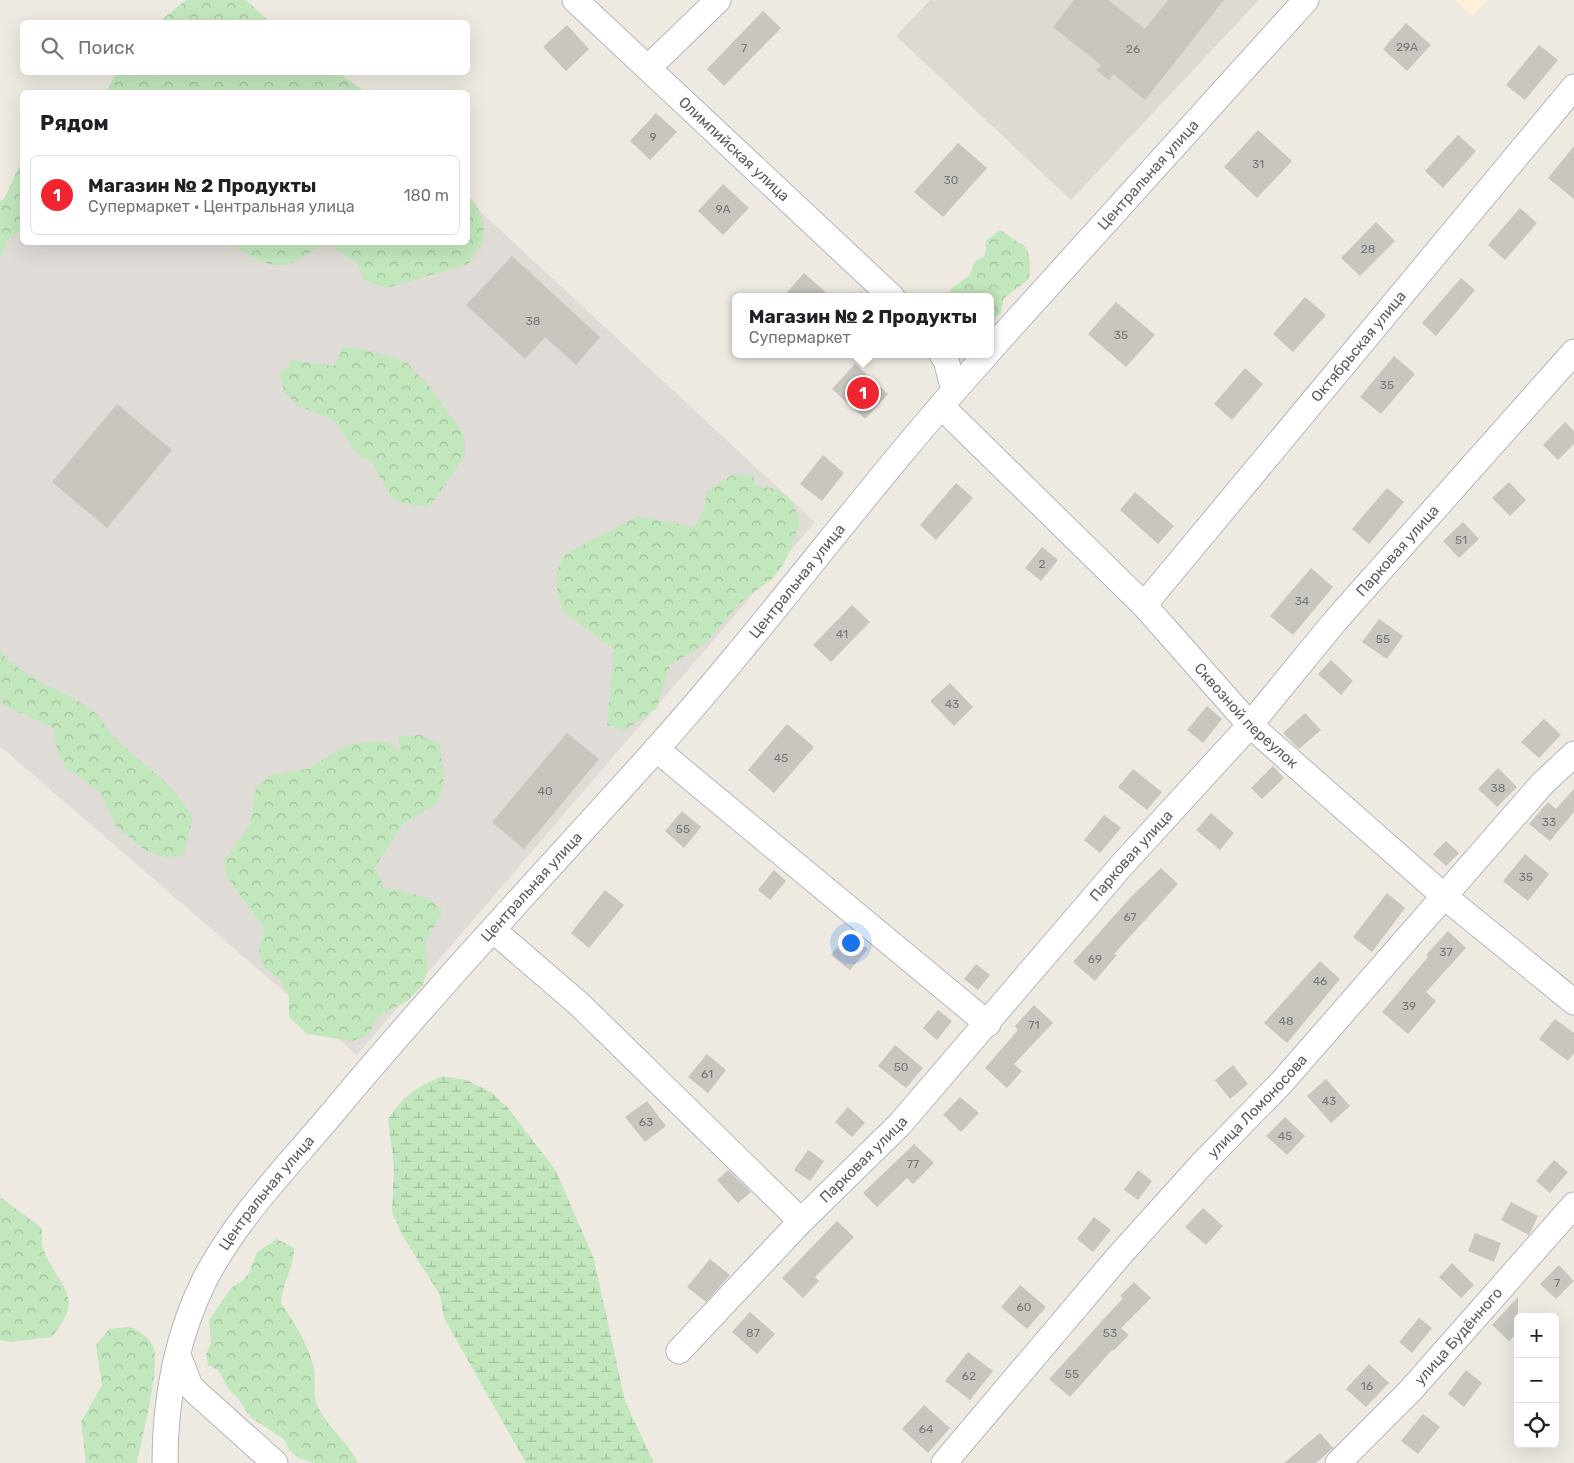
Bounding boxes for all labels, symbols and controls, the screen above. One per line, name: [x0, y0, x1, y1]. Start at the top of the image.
search box: [20, 20, 470, 75]
icon: search: [38, 34, 66, 62]
text: Поиск: [78, 36, 135, 59]
house number: 29А: [1396, 40, 1418, 54]
house number: 7: [741, 41, 747, 55]
house number: 26: [1126, 42, 1140, 56]
street label: Олимпийская улица: [675, 93, 793, 205]
text: Рядом: [40, 110, 109, 135]
street label: Центральная улица: [1094, 116, 1202, 234]
house number: 9: [649, 130, 657, 144]
house number: 31: [1252, 157, 1264, 171]
house number: 30: [944, 173, 958, 187]
text: Магазин № 2 Продукты: [88, 174, 316, 197]
text: 1: [53, 186, 61, 205]
text: 180 m: [404, 186, 449, 205]
text: Супермаркет · Центральная улица: [88, 197, 355, 216]
house number: 9А: [715, 202, 731, 216]
house number: 28: [1361, 242, 1375, 256]
street label: Октябрьская улица: [1307, 287, 1410, 406]
popup: [732, 293, 994, 358]
text: Магазин № 2 Продукты: [749, 305, 977, 328]
house number: 38: [526, 314, 540, 328]
text: Супермаркет: [749, 328, 851, 347]
house number: 35: [1114, 328, 1128, 342]
pin: 1: [847, 374, 879, 412]
house number: 35: [1380, 378, 1394, 392]
street label: Парковая улица: [1352, 501, 1443, 600]
street label: Центральная улица: [745, 520, 849, 642]
house number: 51: [1455, 533, 1467, 547]
house number: 2: [1038, 557, 1046, 571]
house number: 34: [1295, 594, 1310, 608]
house number: 41: [836, 627, 848, 641]
house number: 55: [1376, 632, 1390, 646]
street label: Сквозной переулок: [1190, 659, 1302, 772]
house number: 43: [945, 697, 959, 711]
house number: 45: [774, 751, 788, 765]
house number: 38: [1491, 781, 1505, 795]
house number: 40: [537, 784, 553, 798]
street label: Парковая улица: [1086, 806, 1177, 905]
house number: 33: [1542, 815, 1556, 829]
house number: 55: [676, 822, 690, 836]
street label: Центральная улица: [477, 828, 586, 945]
house number: 35: [1519, 870, 1533, 884]
house number: 67: [1123, 910, 1137, 924]
your location: [838, 930, 864, 956]
house number: 37: [1439, 945, 1453, 959]
house number: 69: [1088, 952, 1102, 966]
house number: 46: [1313, 974, 1327, 988]
house number: 39: [1402, 999, 1416, 1013]
house number: 48: [1278, 1014, 1294, 1028]
house number: 71: [1028, 1018, 1040, 1032]
street label: улица Ломоносова: [1204, 1051, 1311, 1162]
house number: 50: [894, 1060, 908, 1074]
house number: 61: [701, 1067, 713, 1081]
house number: 43: [1322, 1094, 1336, 1108]
street label: Парковая улица: [816, 1113, 911, 1207]
house number: 63: [639, 1115, 653, 1129]
house number: 45: [1278, 1129, 1292, 1143]
street label: Центральная улица: [215, 1132, 318, 1254]
house number: 77: [907, 1157, 919, 1171]
house number: 7: [1554, 1276, 1560, 1290]
street label: улица Будённого: [1411, 1284, 1506, 1389]
house number: 60: [1017, 1300, 1031, 1314]
map controls: [1514, 1313, 1559, 1448]
button: +: [1514, 1313, 1559, 1358]
house number: 87: [746, 1326, 760, 1340]
house number: 53: [1103, 1326, 1117, 1340]
button: −: [1514, 1358, 1559, 1403]
house number: 55: [1065, 1367, 1079, 1381]
house number: 62: [962, 1369, 976, 1383]
house number: 16: [1361, 1379, 1373, 1393]
button: locate: [1514, 1403, 1559, 1448]
house number: 64: [919, 1422, 934, 1436]

